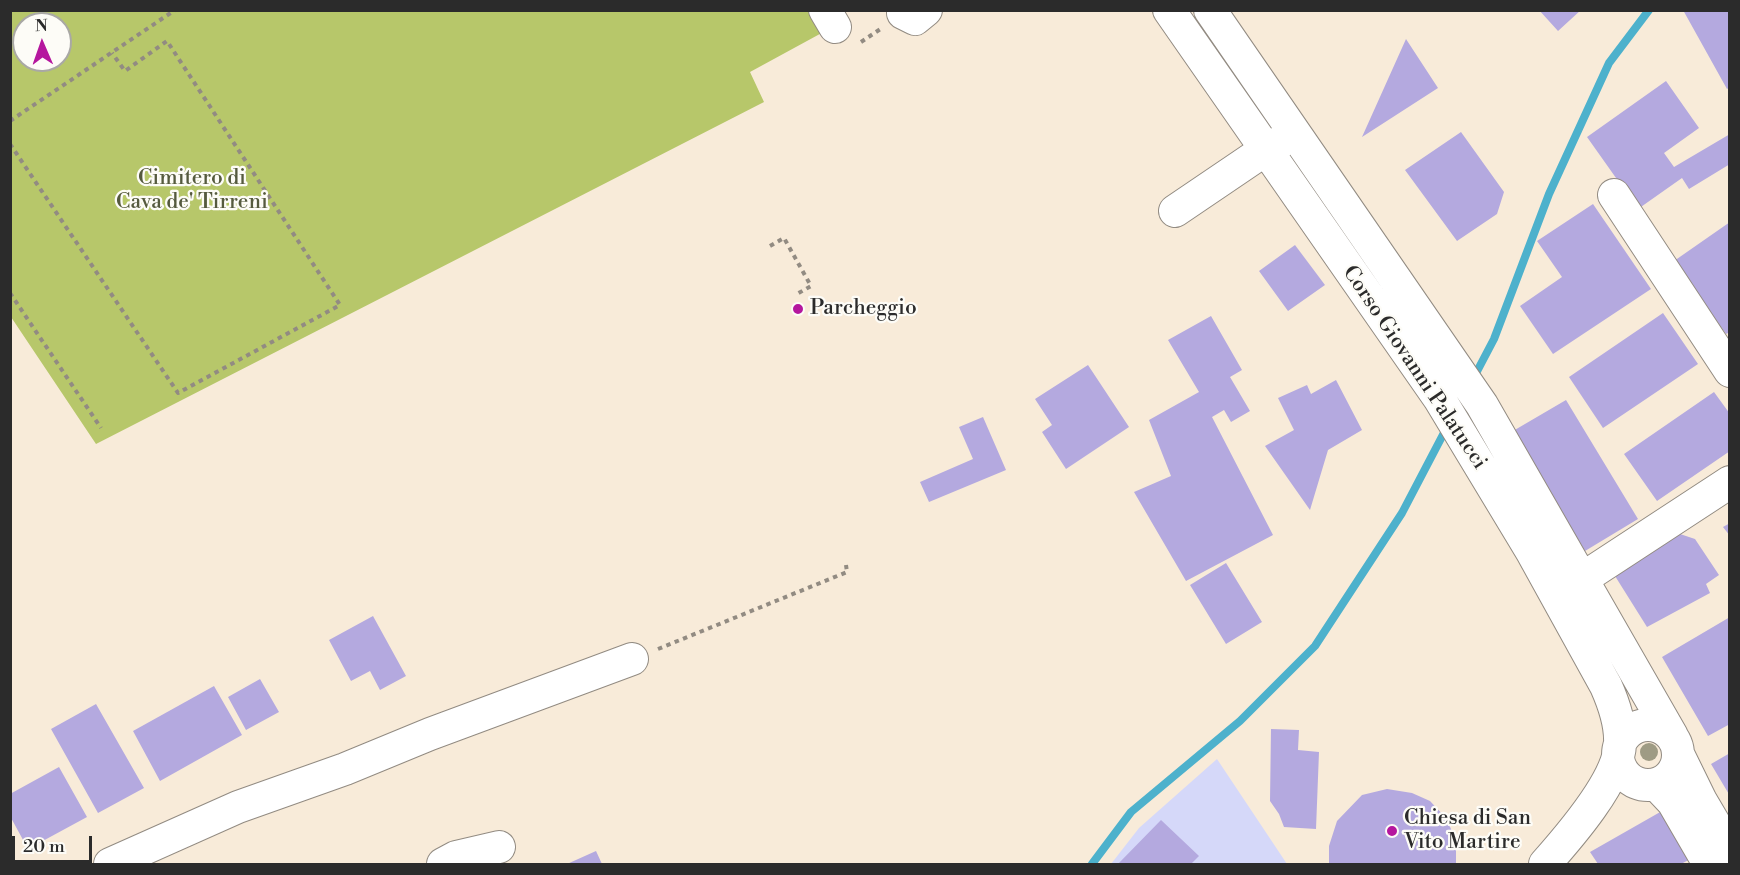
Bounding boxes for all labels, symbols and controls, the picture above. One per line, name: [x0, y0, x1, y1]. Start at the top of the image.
north arrow: [12, 12, 72, 72]
text: N: [35, 16, 48, 36]
park label: Cimitero di Cava de' Tirreni: [116, 166, 268, 216]
street label: Corso Giovanni Palatucci: [1336, 261, 1492, 475]
place label: Parcheggio: [810, 296, 917, 322]
marker: Parcheggio: [791, 302, 805, 316]
place label: Chiesa di San Vito Martire: [1404, 806, 1531, 856]
scale bar: [15, 824, 94, 862]
marker: Chiesa di San Vito Martire: [1385, 824, 1399, 838]
text: 20 m: [23, 835, 65, 858]

